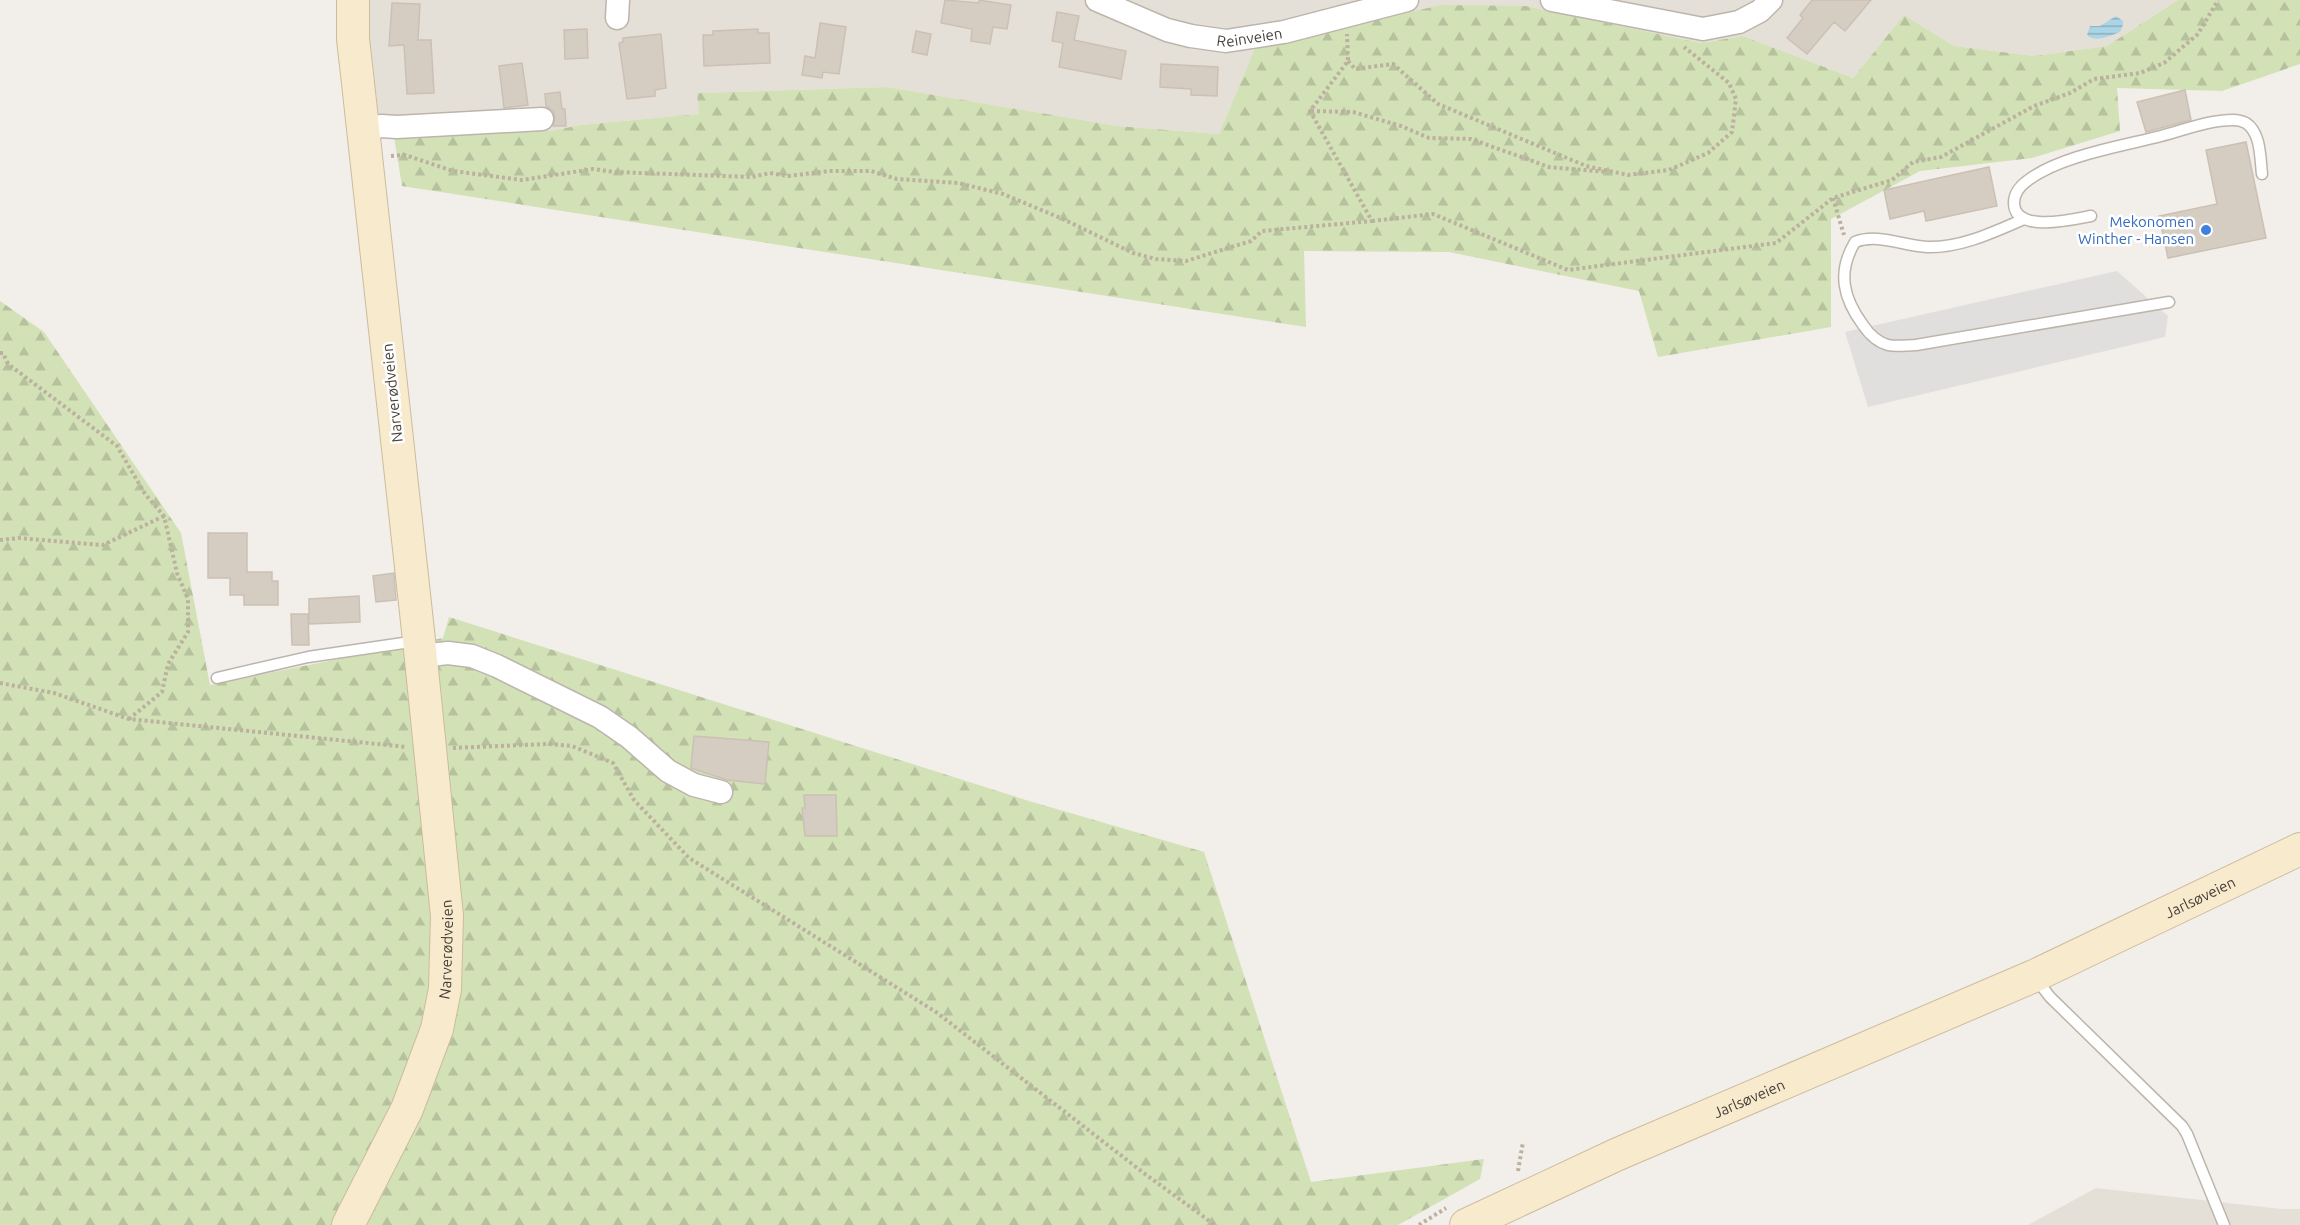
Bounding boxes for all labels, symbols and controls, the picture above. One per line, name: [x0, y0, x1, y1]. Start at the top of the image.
street label: Reinveien: [1216, 24, 1283, 49]
place label: Mekonomen Winther - Hansen: [2078, 213, 2194, 247]
marker: Mekonomen Winther - Hansen: [2199, 223, 2213, 237]
street label: Narverødveien: [378, 343, 406, 443]
street label: Jarlsøveien: [2162, 873, 2238, 921]
street label: Narverødveien: [435, 899, 456, 1001]
street label: Jarlsøveien: [1710, 1075, 1787, 1121]

